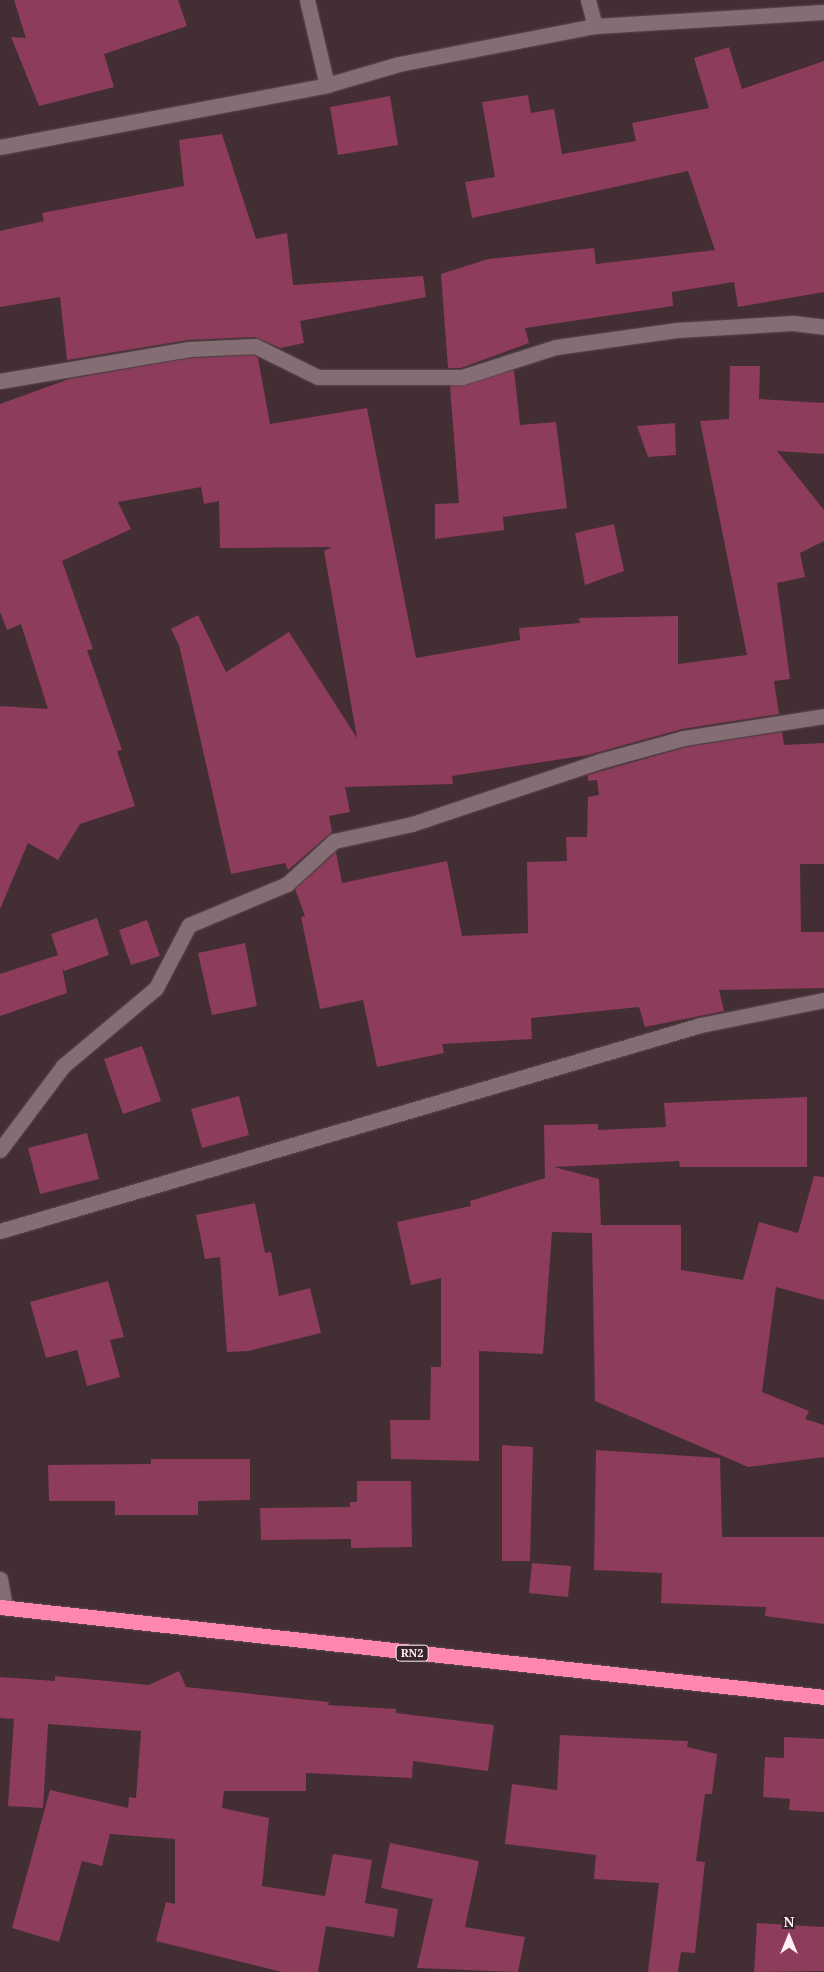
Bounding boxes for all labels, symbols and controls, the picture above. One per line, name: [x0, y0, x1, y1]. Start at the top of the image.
road number: RN2: [394, 1645, 430, 1662]
north arrow: [764, 1912, 814, 1962]
text: N: [783, 1912, 795, 1931]

